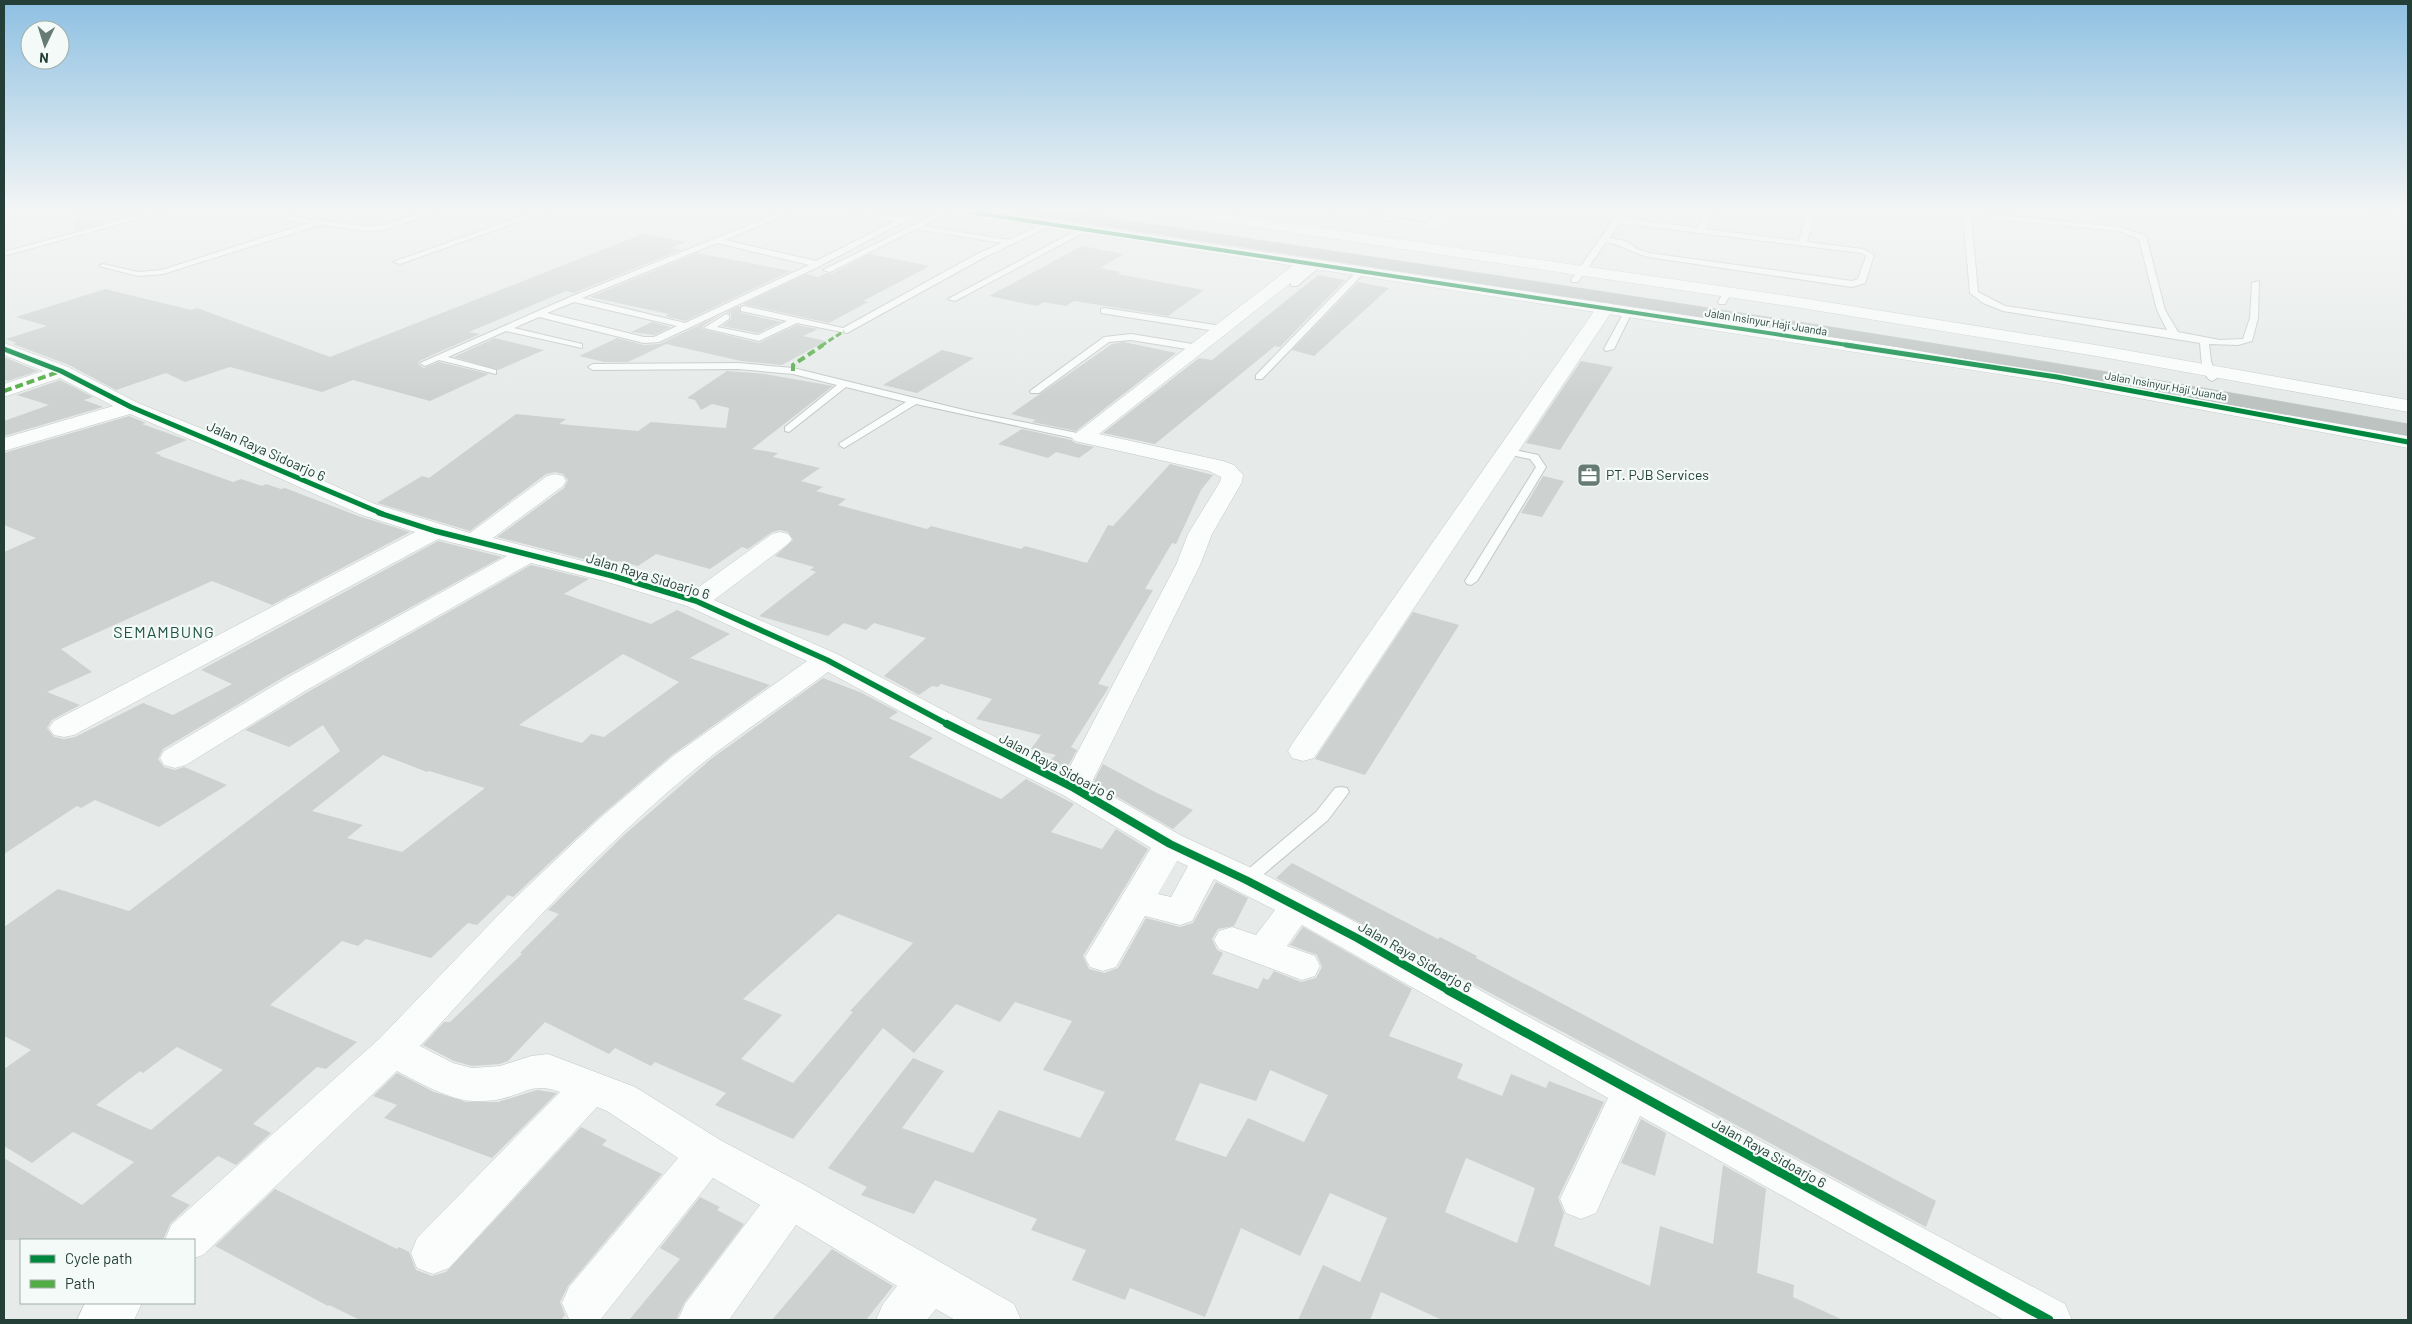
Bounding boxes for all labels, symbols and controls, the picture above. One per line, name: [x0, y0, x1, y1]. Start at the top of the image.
north arrow: [20, 20, 70, 70]
text: N: [39, 50, 49, 67]
street label: Jalan Insinyur Haji Juanda: [1704, 305, 1828, 338]
street label: Jalan Insinyur Haji Juanda: [2104, 368, 2228, 403]
street label: Jalan Raya Sidoarjo 6: [204, 417, 328, 484]
office icon: PT. PJB Services: [1576, 462, 1602, 488]
place label: PT. PJB Services: [1606, 466, 1709, 483]
street label: Jalan Raya Sidoarjo 6: [584, 549, 712, 602]
district label: SEMAMBUNG: [113, 622, 215, 641]
street label: Jalan Raya Sidoarjo 6: [997, 729, 1118, 804]
street label: Jalan Raya Sidoarjo 6: [1355, 917, 1475, 996]
street label: Jalan Raya Sidoarjo 6: [1709, 1114, 1829, 1191]
legend: [20, 1239, 195, 1304]
text: Cycle path: [65, 1249, 132, 1267]
text: Path: [65, 1274, 95, 1292]

